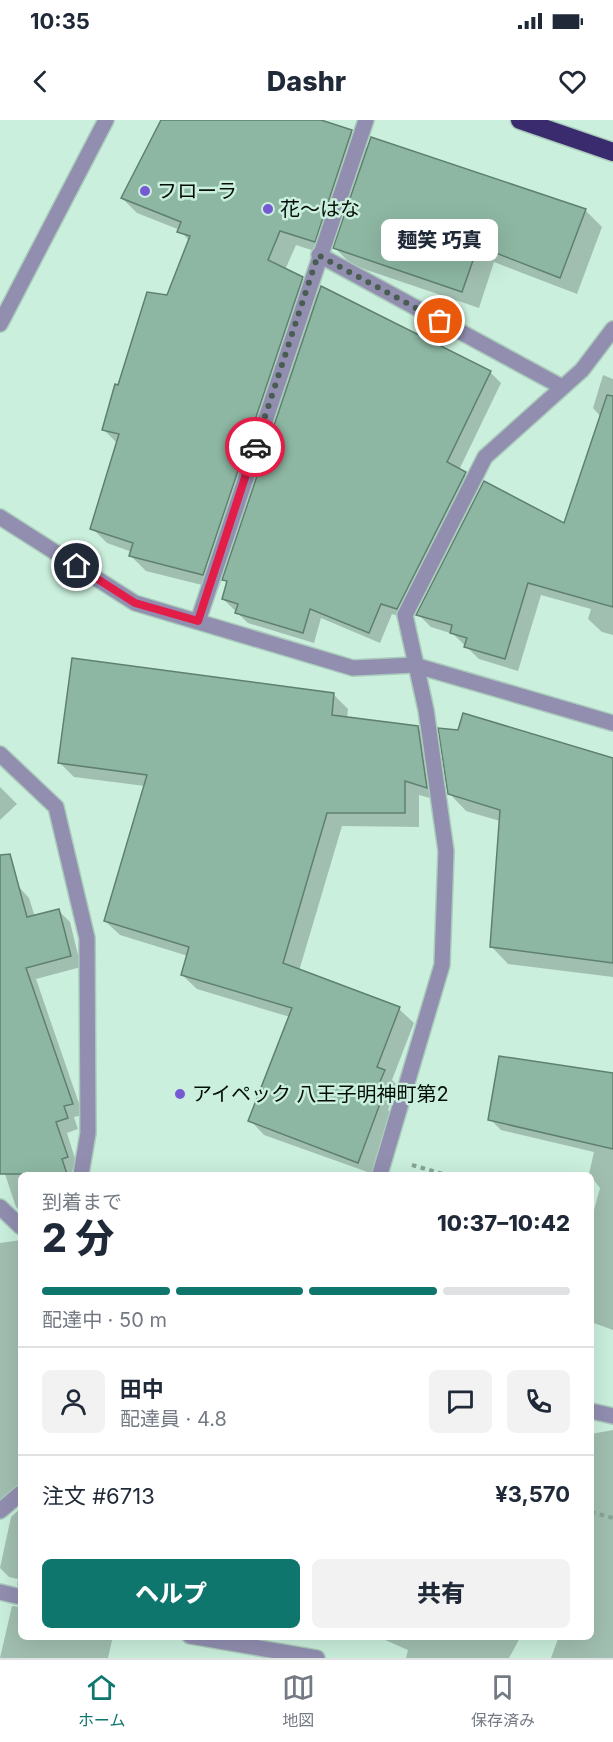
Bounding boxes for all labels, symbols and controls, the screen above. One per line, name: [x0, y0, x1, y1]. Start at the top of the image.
text: 10:35: [30, 8, 90, 34]
icon: back: [24, 65, 57, 98]
text: Dashr: [267, 65, 346, 98]
icon: heart: [556, 65, 589, 98]
place label: フローラ: [157, 179, 237, 203]
marker: フローラ: [138, 184, 152, 198]
place label: 花～はな: [280, 197, 360, 221]
marker: 花～はな: [261, 202, 275, 216]
callout: 麺笑 巧真: [382, 219, 498, 261]
text: 麺笑 巧真: [397, 228, 482, 252]
pin: [414, 295, 465, 346]
icon: bag: [423, 304, 456, 337]
courier: [225, 417, 285, 477]
icon: car: [239, 431, 272, 464]
pin: [51, 540, 102, 591]
icon: home: [60, 549, 93, 582]
place label: アイペック 八王子明神町第2: [192, 1082, 449, 1106]
marker: アイペック 八王子明神町第2: [173, 1087, 187, 1101]
text: 到着まで: [42, 1190, 122, 1214]
text: 10:37–10:42: [437, 1210, 570, 1236]
text: 2 分: [42, 1214, 114, 1261]
text: 配達中 · 50 m: [42, 1308, 167, 1332]
button: person: [42, 1370, 105, 1433]
button: chat: [429, 1370, 492, 1433]
button: phone: [507, 1370, 570, 1433]
text: 田中: [120, 1376, 164, 1402]
text: 配達員 · 4.8: [120, 1407, 227, 1431]
text: ¥3,570: [495, 1481, 570, 1507]
text: 注文 #6713: [42, 1483, 155, 1509]
button: ヘルプ: [42, 1559, 300, 1628]
button: 共有: [312, 1559, 570, 1628]
tab: ホーム: [78, 1671, 126, 1731]
tab: 地図: [282, 1671, 315, 1731]
tab: 保存済み: [471, 1671, 535, 1731]

